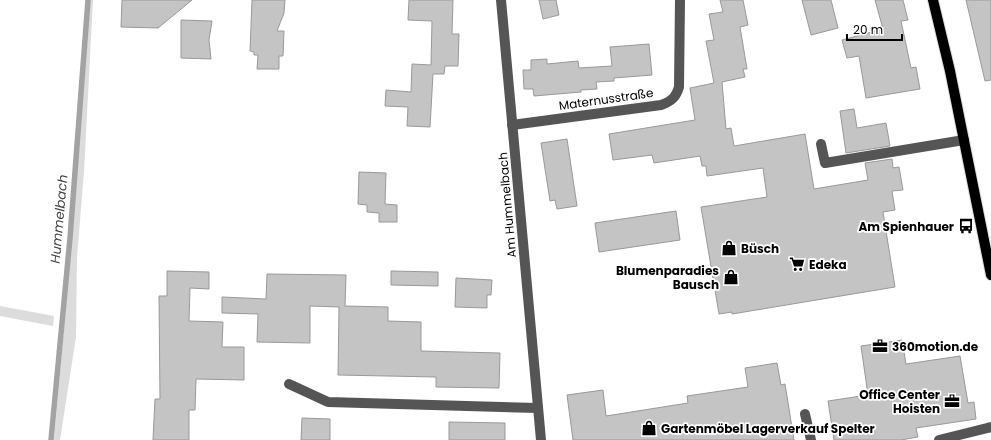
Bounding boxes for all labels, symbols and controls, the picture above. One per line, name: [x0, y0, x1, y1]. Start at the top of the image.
scale bar: [847, 16, 902, 42]
text: 20 m: [853, 21, 883, 38]
street label: Maternusstraße: [558, 84, 654, 114]
street label: Am Hummelbach: [494, 151, 520, 259]
water label: Hummelbach: [46, 174, 72, 264]
bus stop icon: Am Spienhauer: [957, 217, 975, 235]
place label: Am Spienhauer: [859, 218, 954, 235]
shop icon: Büsch: [720, 239, 738, 257]
place label: Büsch: [741, 240, 779, 257]
supermarket icon: Edeka: [788, 255, 806, 273]
place label: Edeka: [809, 256, 847, 273]
place label: Blumenparadies Bausch: [616, 262, 719, 293]
shop icon: Blumenparadies Bausch: [722, 268, 740, 286]
office icon: 360motion.de: [871, 337, 889, 355]
place label: 360motion.de: [892, 338, 979, 355]
place label: Office Center Hoisten: [859, 386, 940, 417]
office icon: Office Center Hoisten: [943, 392, 961, 410]
shop icon: Gartenmöbel Lagerverkauf Spelter: [640, 419, 658, 437]
place label: Gartenmöbel Lagerverkauf Spelter: [661, 420, 875, 437]

